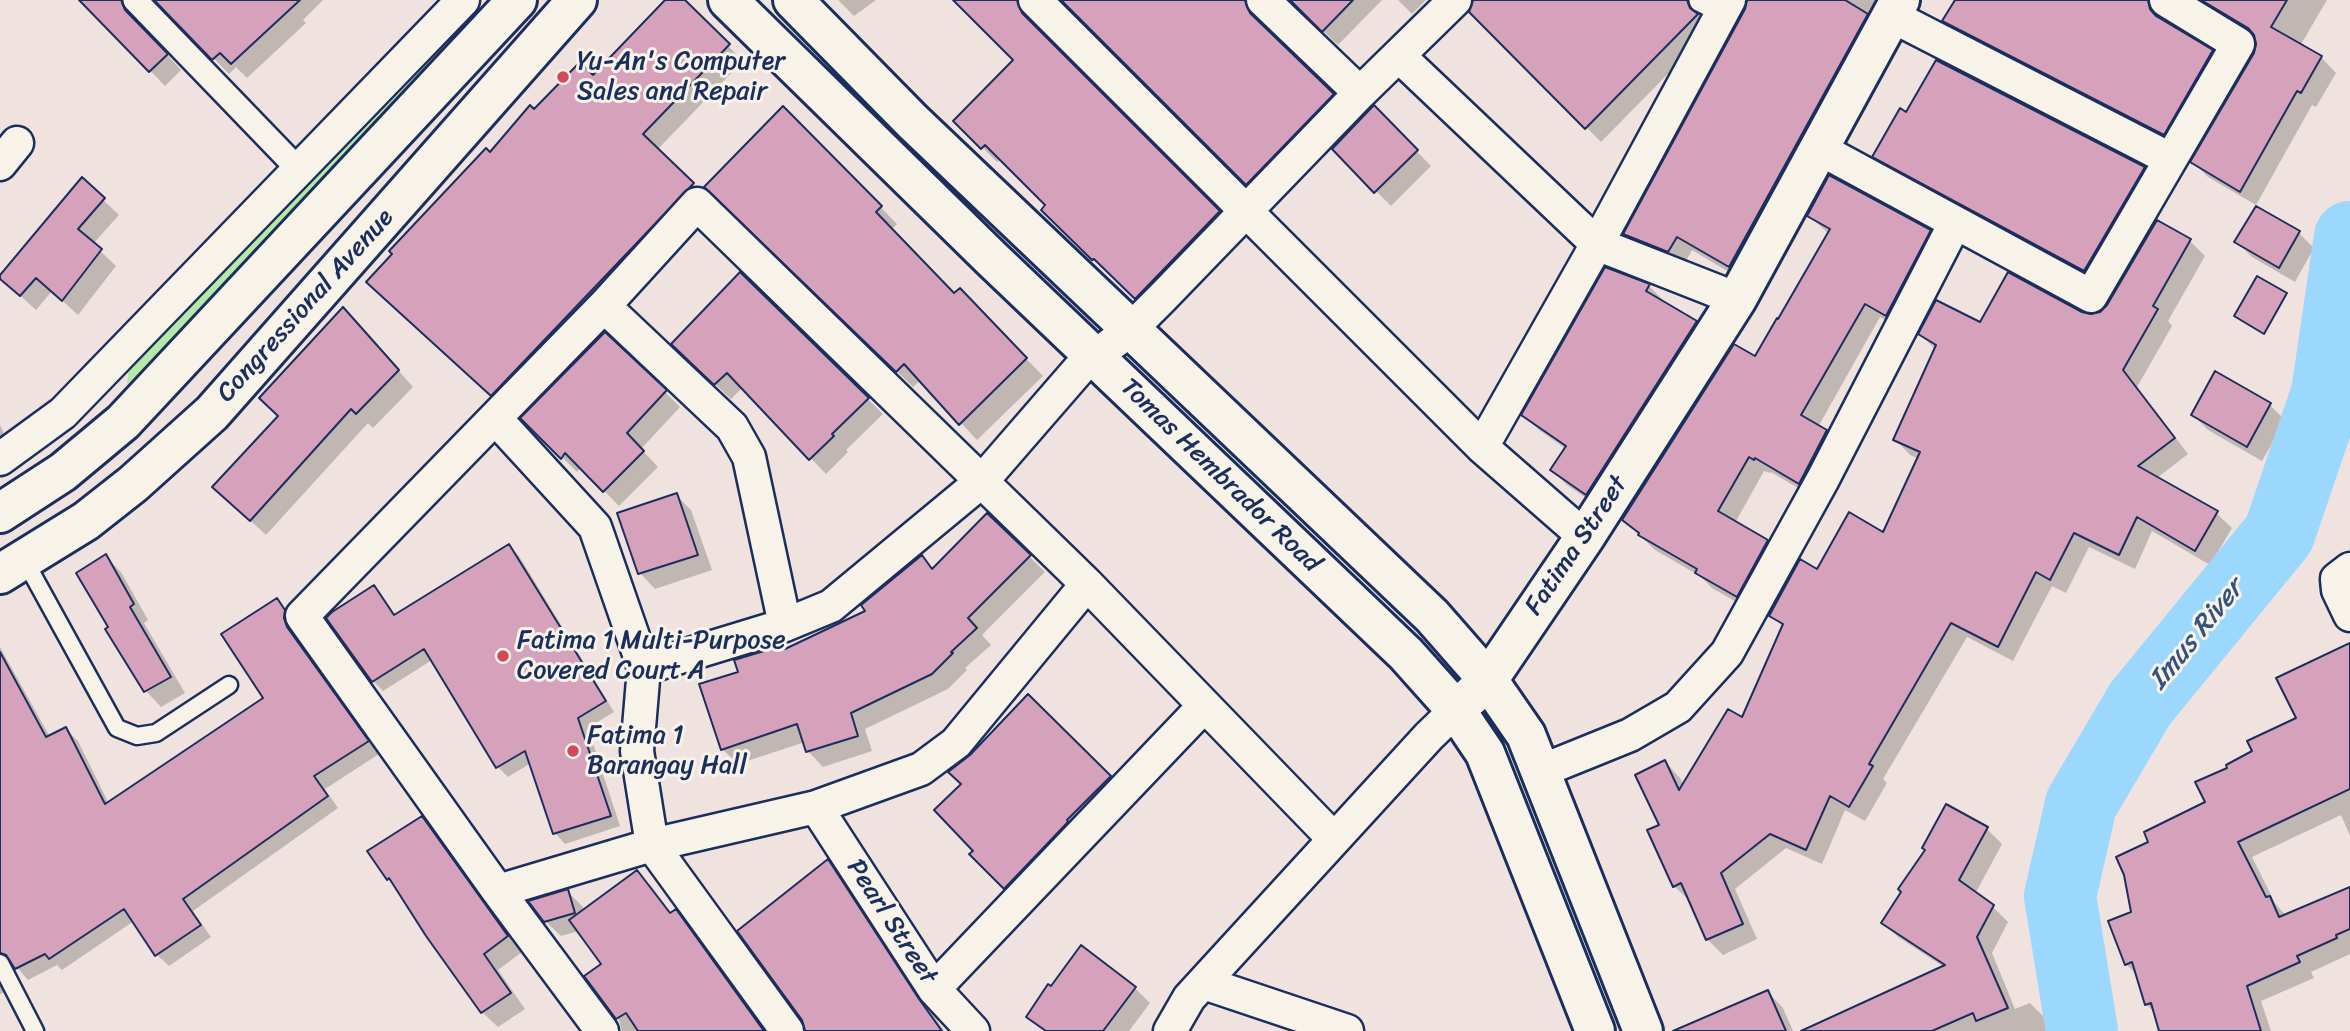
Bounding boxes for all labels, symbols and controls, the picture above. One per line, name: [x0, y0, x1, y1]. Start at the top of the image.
place label: Yu-An's Computer Sales and Repair: [577, 46, 785, 108]
marker: Yu-An's Computer Sales and Repair: [555, 69, 571, 85]
street label: Congressional Avenue: [211, 203, 401, 409]
street label: Tomas Hembrador Road: [1113, 372, 1327, 580]
street label: Fatima Street: [1519, 470, 1635, 622]
water label: Imus River: [2143, 573, 2251, 697]
place label: Fatima 1 Multi-Purpose Covered Court A: [517, 625, 786, 686]
marker: Fatima 1 Multi-Purpose Covered Court A: [495, 648, 511, 664]
place label: Fatima 1 Barangay Hall: [587, 720, 747, 782]
marker: Fatima 1 Barangay Hall: [565, 743, 581, 759]
street label: Pearl Street: [839, 854, 943, 990]

